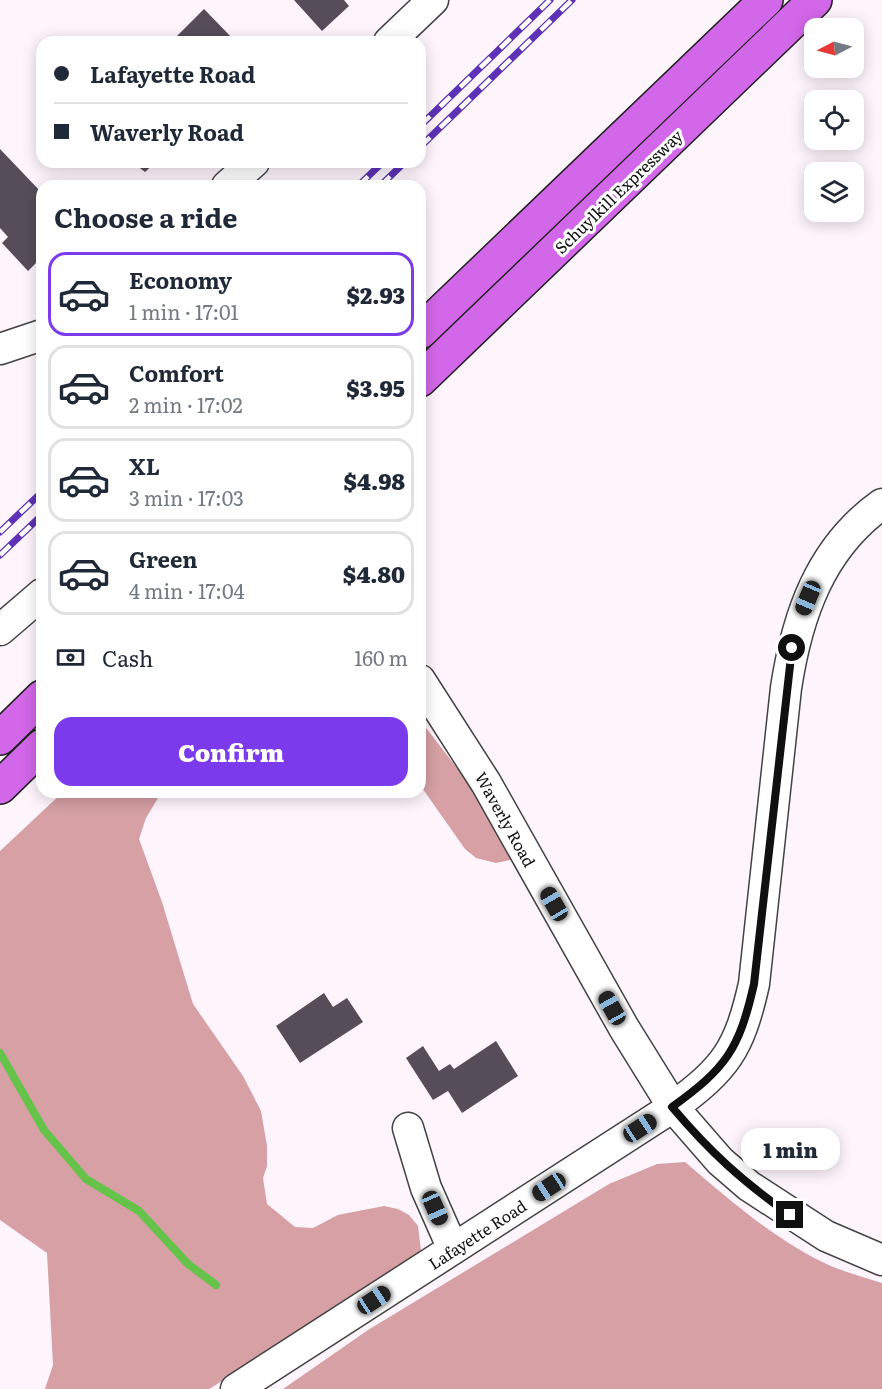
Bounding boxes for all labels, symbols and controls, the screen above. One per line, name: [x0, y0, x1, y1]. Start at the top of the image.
north arrow: [804, 18, 864, 78]
map controls: [804, 18, 864, 222]
text: Lafayette Road: [90, 57, 255, 90]
button: locate: [804, 90, 864, 150]
text: Waverly Road: [90, 115, 244, 148]
street label: Schuylkill Expressway: [549, 123, 688, 259]
button: layers: [804, 162, 864, 222]
text: Choose a ride: [54, 196, 237, 236]
text: Economy: [129, 263, 232, 296]
icon: car: [57, 267, 111, 321]
text: $2.93: [347, 278, 405, 311]
text: 1 min · 17:01: [129, 296, 239, 326]
text: Comfort: [129, 356, 224, 389]
icon: car: [57, 360, 111, 414]
text: $3.95: [346, 371, 405, 404]
text: 2 min · 17:02: [129, 389, 243, 419]
text: XL: [129, 449, 160, 482]
icon: car: [57, 453, 111, 507]
text: $4.98: [344, 464, 405, 497]
text: 3 min · 17:03: [129, 482, 244, 512]
text: Green: [129, 542, 198, 575]
icon: car: [57, 546, 111, 600]
text: $4.80: [343, 557, 405, 590]
text: 4 min · 17:04: [129, 575, 245, 605]
car: [793, 578, 823, 618]
route start: [778, 634, 805, 661]
icon: cash: [54, 641, 87, 674]
text: Cash: [102, 641, 153, 674]
text: 160 m: [354, 642, 408, 672]
button: Confirm: [54, 717, 408, 786]
street label: Waverly Road: [470, 767, 542, 871]
car: [537, 884, 571, 924]
car: [595, 988, 629, 1028]
car: [620, 1111, 660, 1145]
callout: 1 min: [740, 1128, 840, 1170]
text: 1 min: [763, 1134, 818, 1164]
car: [529, 1170, 569, 1204]
car: [419, 1188, 451, 1228]
street label: Lafayette Road: [423, 1193, 531, 1275]
route end: [776, 1201, 803, 1228]
car: [354, 1283, 394, 1317]

